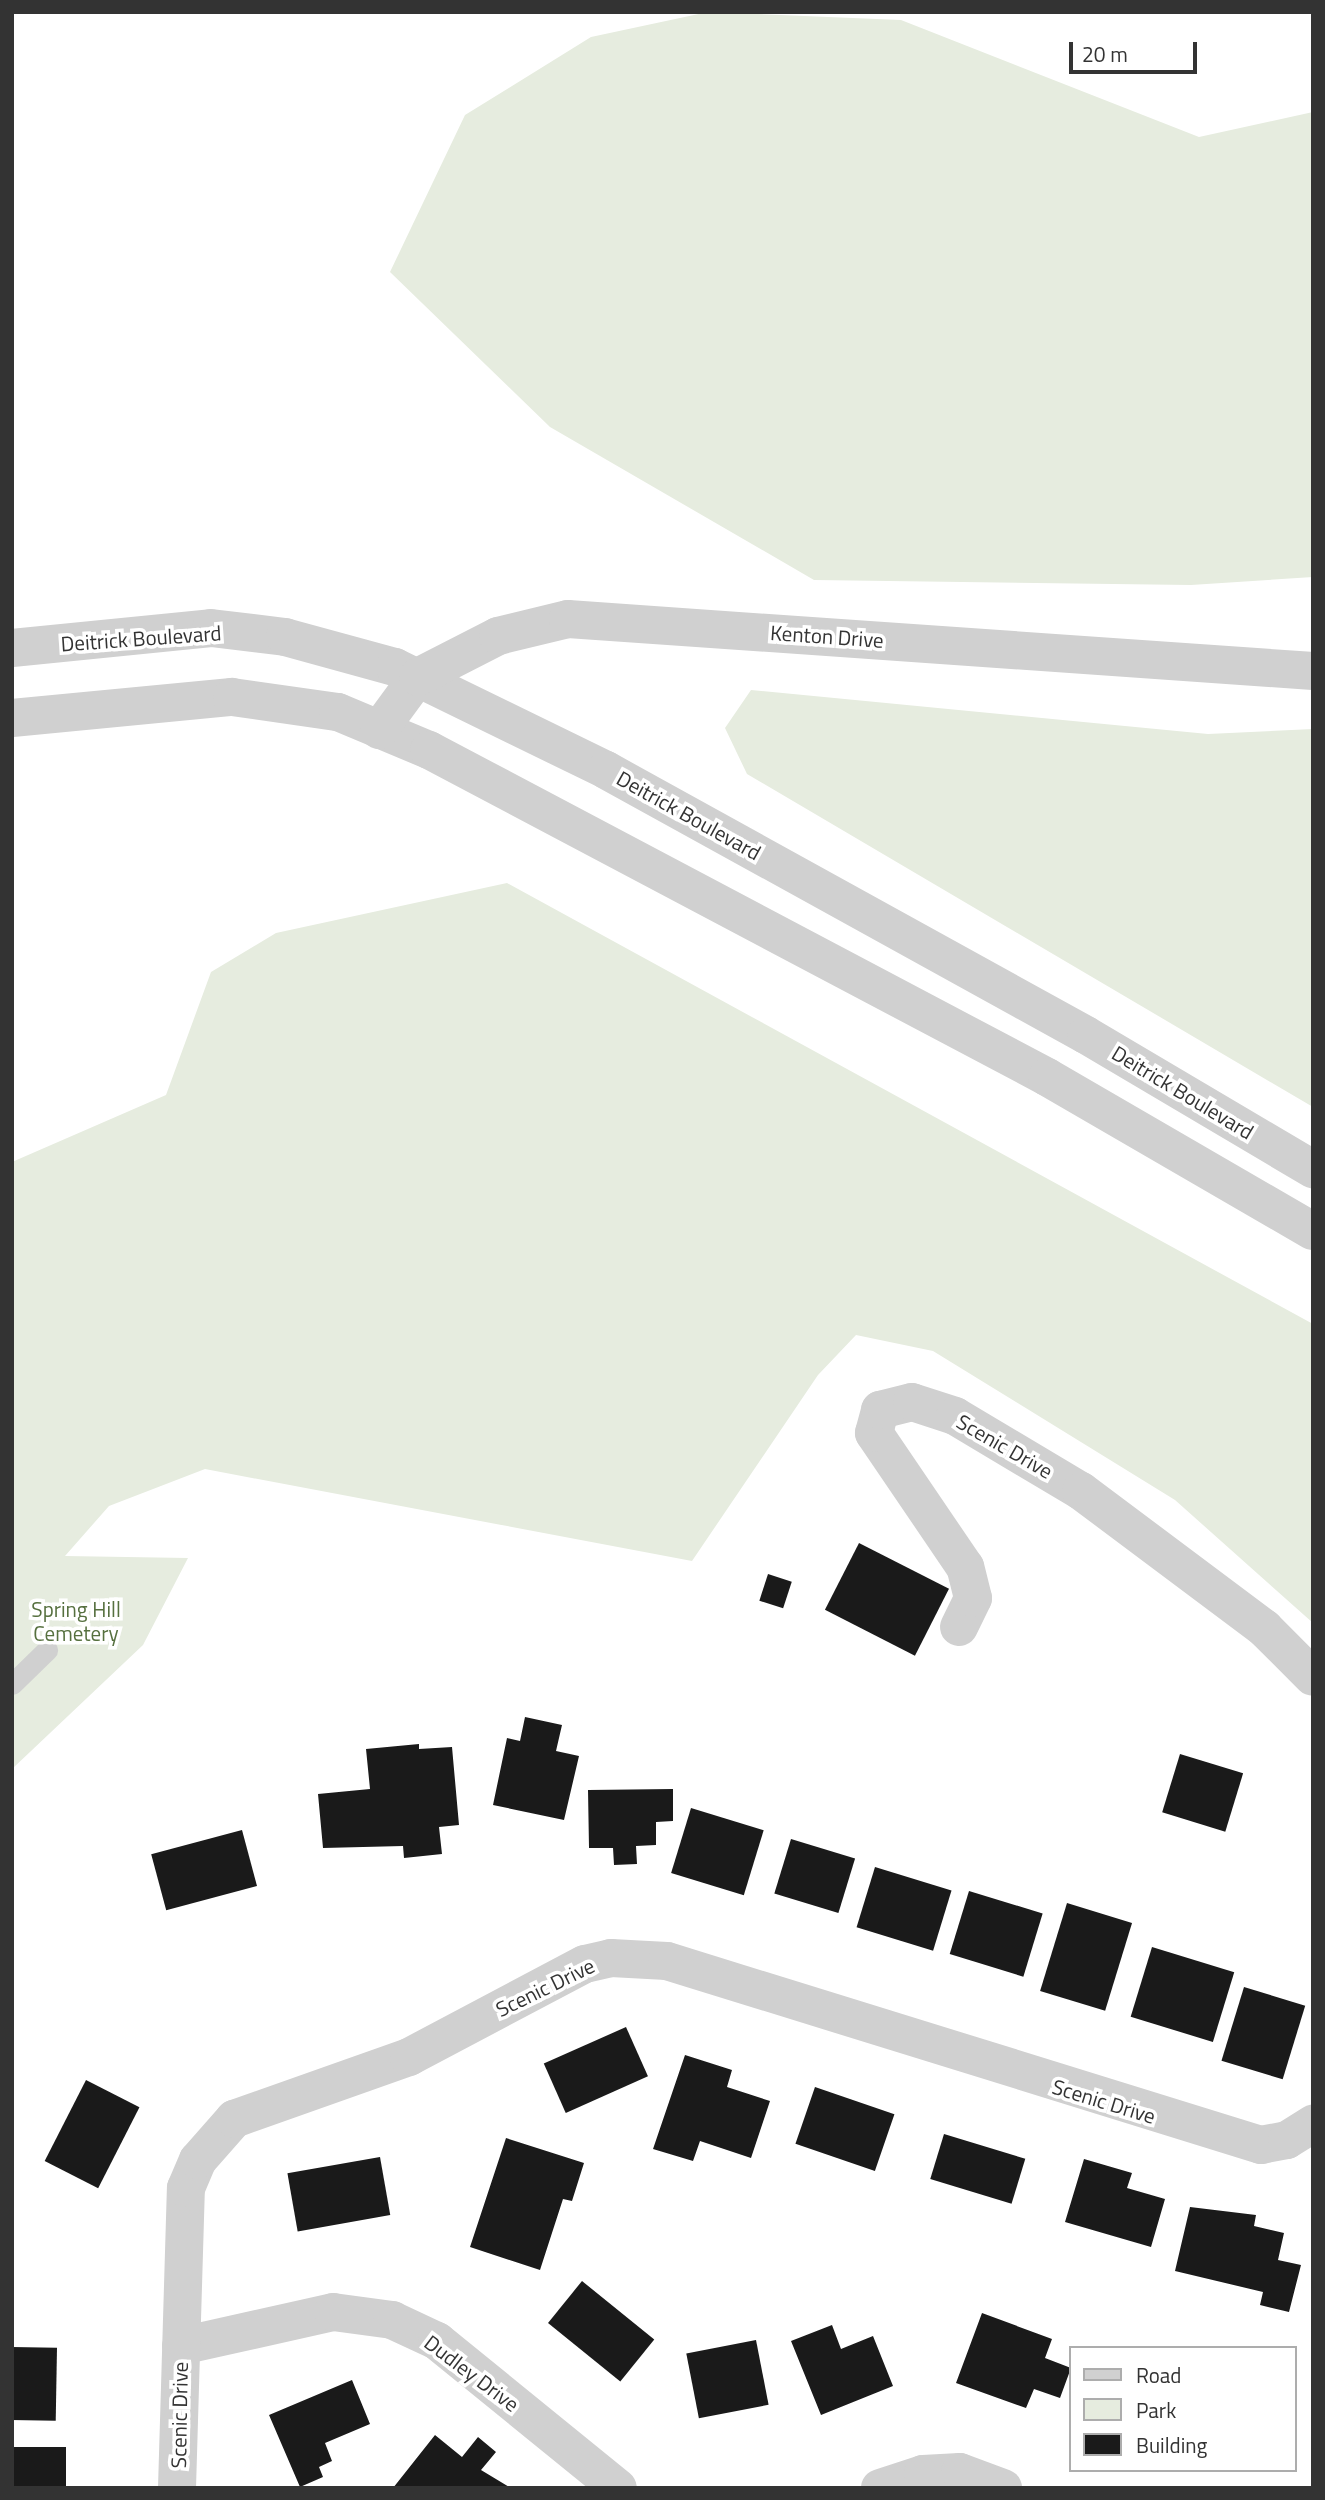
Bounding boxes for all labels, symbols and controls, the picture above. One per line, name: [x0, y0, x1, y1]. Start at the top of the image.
scale bar: [1073, 28, 1201, 72]
text: 20 m: [1082, 38, 1128, 70]
street label: Kenton Drive: [769, 619, 885, 653]
street label: Deitrick Boulevard: [60, 620, 222, 656]
street label: Deitrick Boulevard: [613, 765, 765, 865]
street label: Deitrick Boulevard: [1108, 1040, 1258, 1144]
street label: Scenic Drive: [953, 1408, 1057, 1484]
park label: Spring Hill Cemetery: [31, 1596, 121, 1646]
street label: Scenic Drive: [492, 1952, 598, 2022]
street label: Scenic Drive: [1049, 2073, 1159, 2129]
street label: Dudley Drive: [420, 2329, 524, 2417]
legend: [1070, 2346, 1297, 2472]
text: Road: [1136, 2359, 1181, 2391]
street label: Scenic Drive: [165, 2361, 193, 2469]
text: Park: [1136, 2394, 1176, 2426]
text: Building: [1136, 2429, 1207, 2461]

